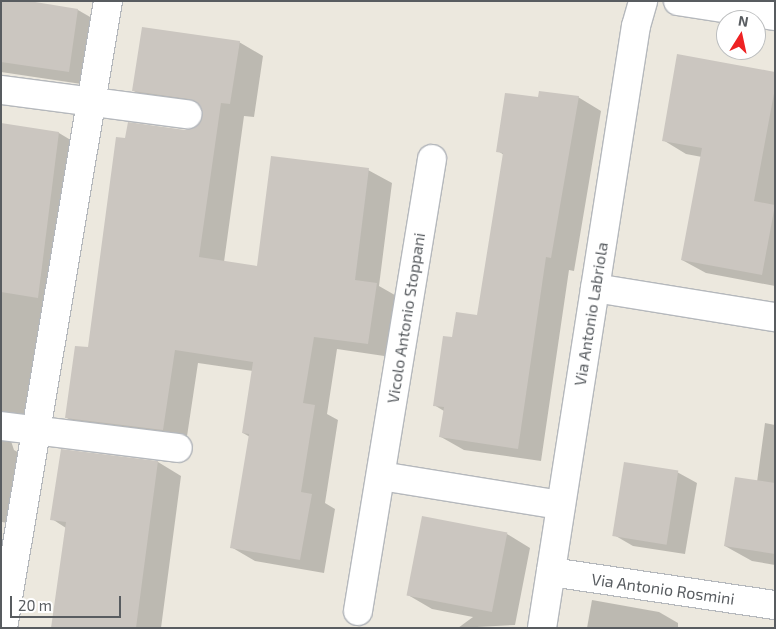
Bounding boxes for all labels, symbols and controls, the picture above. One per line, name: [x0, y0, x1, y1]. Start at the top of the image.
north arrow: [716, 10, 766, 60]
text: N: [737, 11, 750, 30]
street label: Vicolo Antonio Stoppani: [383, 231, 429, 405]
street label: Via Antonio Labriola: [570, 241, 612, 387]
street label: Via Antonio Rosmini: [590, 569, 736, 609]
scale bar: [12, 586, 124, 618]
text: 20 m: [18, 596, 52, 614]

